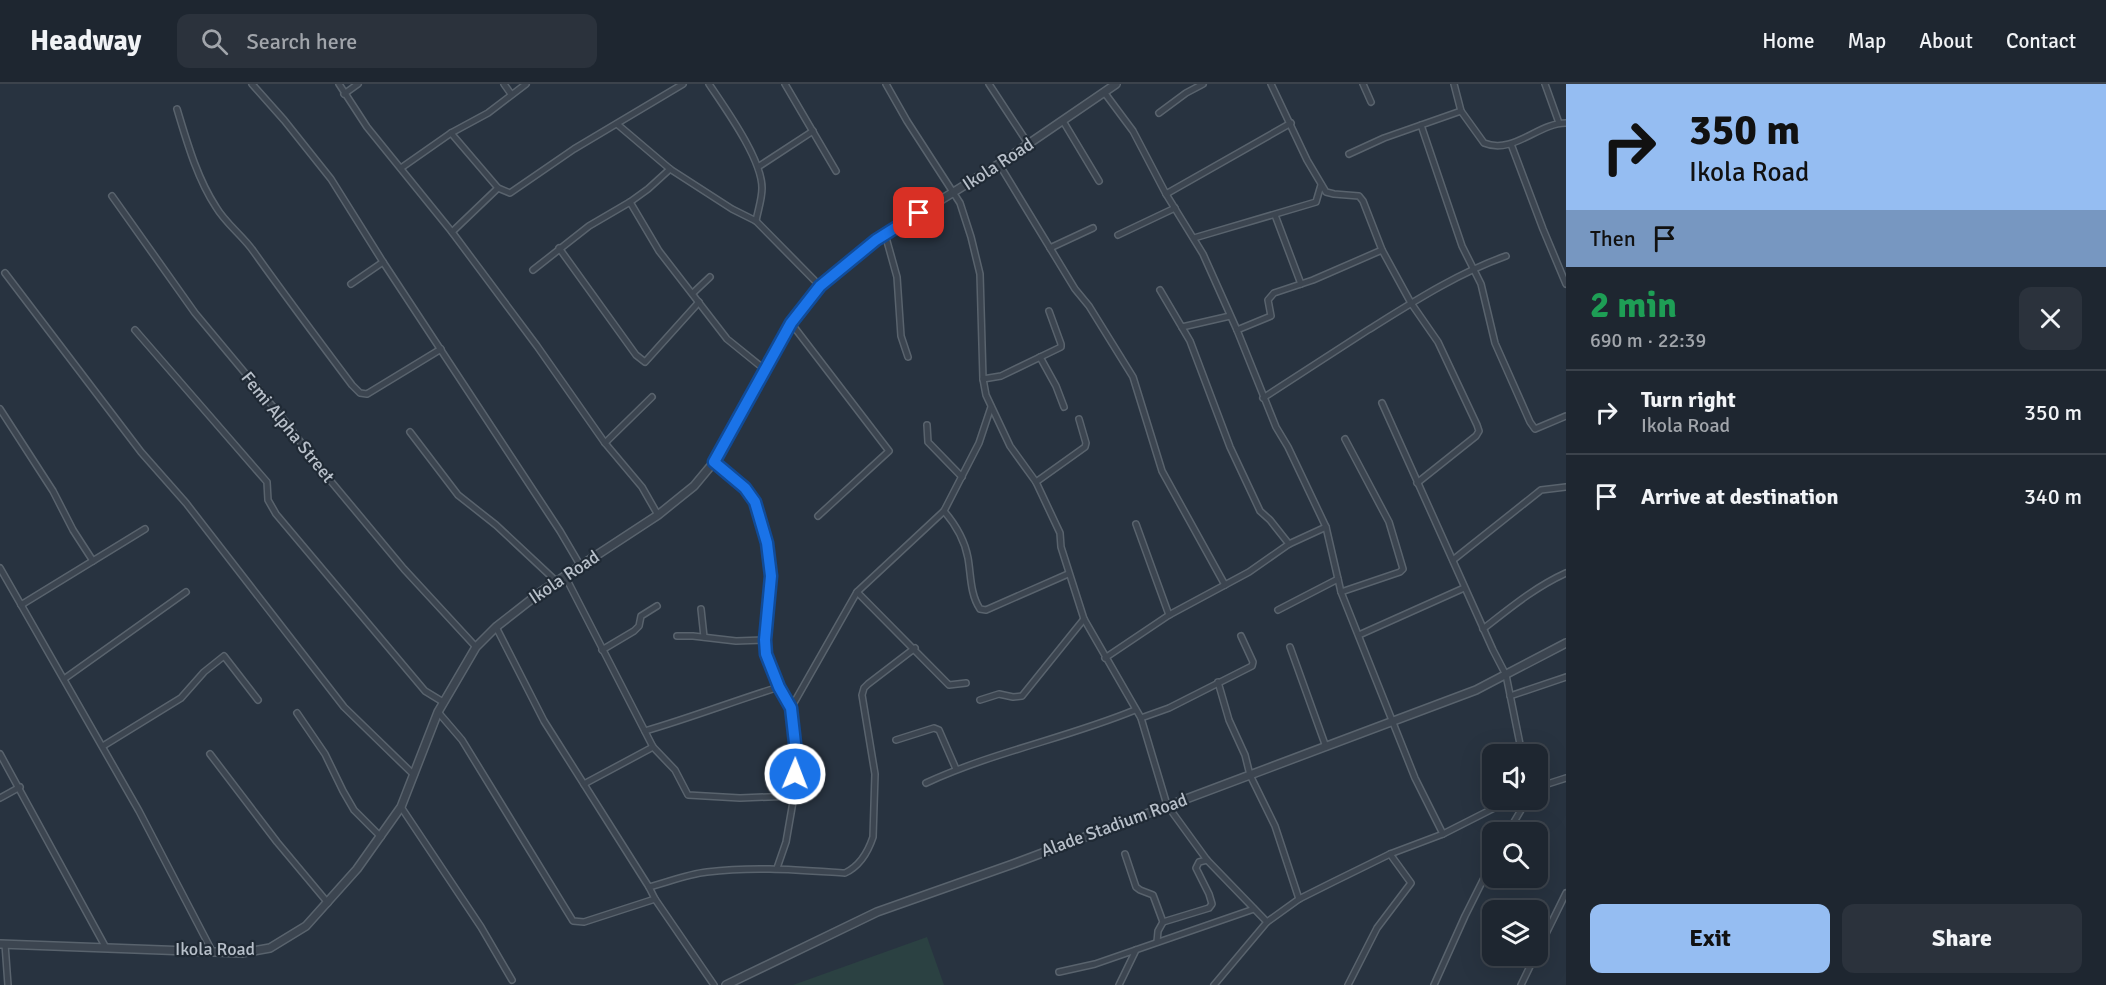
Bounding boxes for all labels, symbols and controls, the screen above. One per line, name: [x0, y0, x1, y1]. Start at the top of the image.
search box: [177, 14, 597, 68]
text: Headway: [30, 24, 141, 58]
icon: search: [198, 25, 231, 58]
text: Search here: [246, 28, 357, 55]
text: Home: [1762, 28, 1815, 54]
text: Map: [1848, 28, 1886, 54]
text: About: [1919, 28, 1973, 54]
text: Contact: [2006, 28, 2076, 54]
text: 350 m: [1689, 105, 1800, 156]
icon: right: [1590, 108, 1668, 186]
street label: Ikola Road: [958, 133, 1038, 195]
text: Ikola Road: [1689, 156, 1809, 189]
pin: [893, 187, 944, 238]
icon: arrive: [902, 196, 935, 229]
icon: arrive: [1648, 222, 1681, 255]
text: Then: [1590, 225, 1636, 252]
text: 2 min: [1590, 283, 1677, 328]
button: close: [2019, 287, 2082, 350]
text: 690 m · 22:39: [1590, 328, 1706, 353]
street label: Femi Alpha Street: [236, 367, 340, 487]
text: Turn right: [1641, 386, 1736, 413]
icon: right: [1590, 396, 1623, 429]
text: 350 m: [2024, 399, 2082, 426]
text: Ikola Road: [1641, 413, 1730, 438]
icon: arrive: [1590, 480, 1623, 513]
text: Arrive at destination: [1641, 483, 1838, 510]
text: 340 m: [2024, 483, 2082, 510]
street label: Ikola Road: [525, 545, 603, 609]
position arrow: [763, 742, 827, 806]
map controls: [1482, 744, 1548, 966]
button: sound: [1482, 744, 1548, 810]
street label: Alade Stadium Road: [1038, 788, 1190, 862]
button: search: [1482, 822, 1548, 888]
button: layers: [1482, 900, 1548, 966]
button: Exit: [1590, 904, 1830, 973]
button: Share: [1842, 904, 2082, 973]
street label: Ikola Road: [175, 938, 255, 960]

